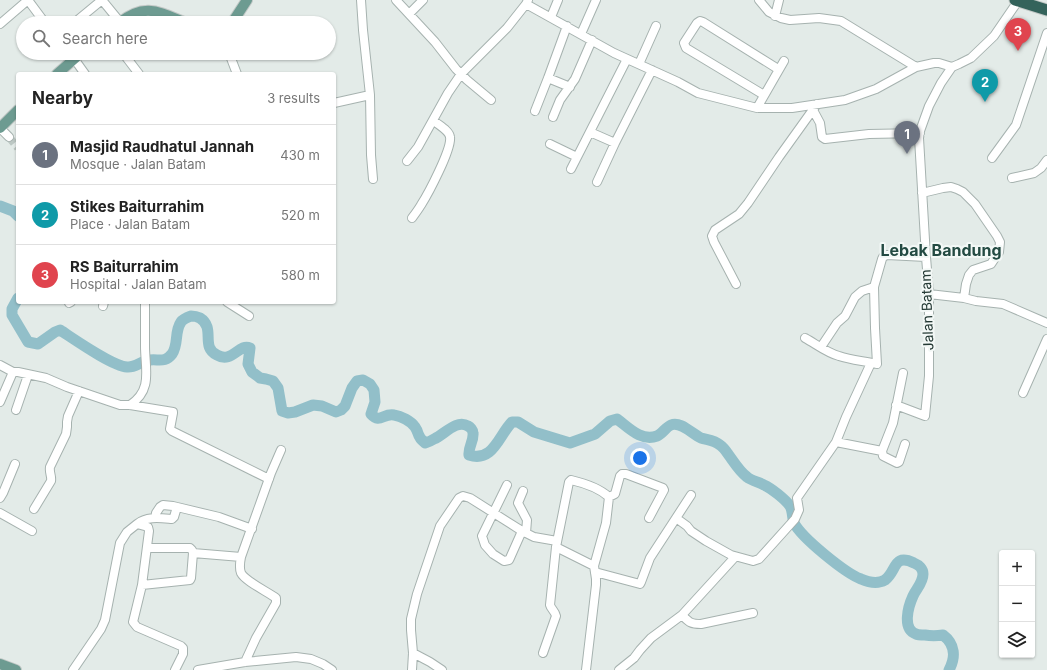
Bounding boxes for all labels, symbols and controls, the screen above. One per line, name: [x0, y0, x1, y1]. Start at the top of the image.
search box: [16, 16, 336, 60]
pin: 3: [1005, 18, 1031, 51]
icon: search: [30, 27, 52, 49]
text: Search here: [62, 29, 148, 48]
pin: 2: [972, 69, 998, 102]
text: Nearby: [32, 88, 93, 108]
text: 3 results: [267, 90, 320, 106]
pin: 1: [894, 121, 920, 154]
text: Masjid Raudhatul Jannah: [70, 137, 254, 156]
text: 1: [42, 147, 48, 163]
text: 430 m: [280, 147, 320, 163]
text: Mosque · Jalan Batam: [70, 156, 206, 172]
text: Stikes Baiturrahim: [70, 197, 204, 216]
text: 2: [41, 207, 49, 223]
text: 520 m: [281, 207, 320, 223]
text: Place · Jalan Batam: [70, 216, 190, 232]
district label: Lebak Bandung: [880, 240, 1002, 260]
text: RS Baiturrahim: [70, 257, 179, 276]
text: 3: [41, 267, 49, 283]
text: 580 m: [281, 267, 320, 283]
street label: Jalan Batam: [917, 269, 936, 351]
text: Hospital · Jalan Batam: [70, 276, 207, 292]
your location: [630, 448, 650, 468]
map controls: [999, 550, 1035, 658]
button: +: [999, 550, 1035, 586]
button: −: [999, 586, 1035, 622]
button: layers: [999, 622, 1035, 658]

